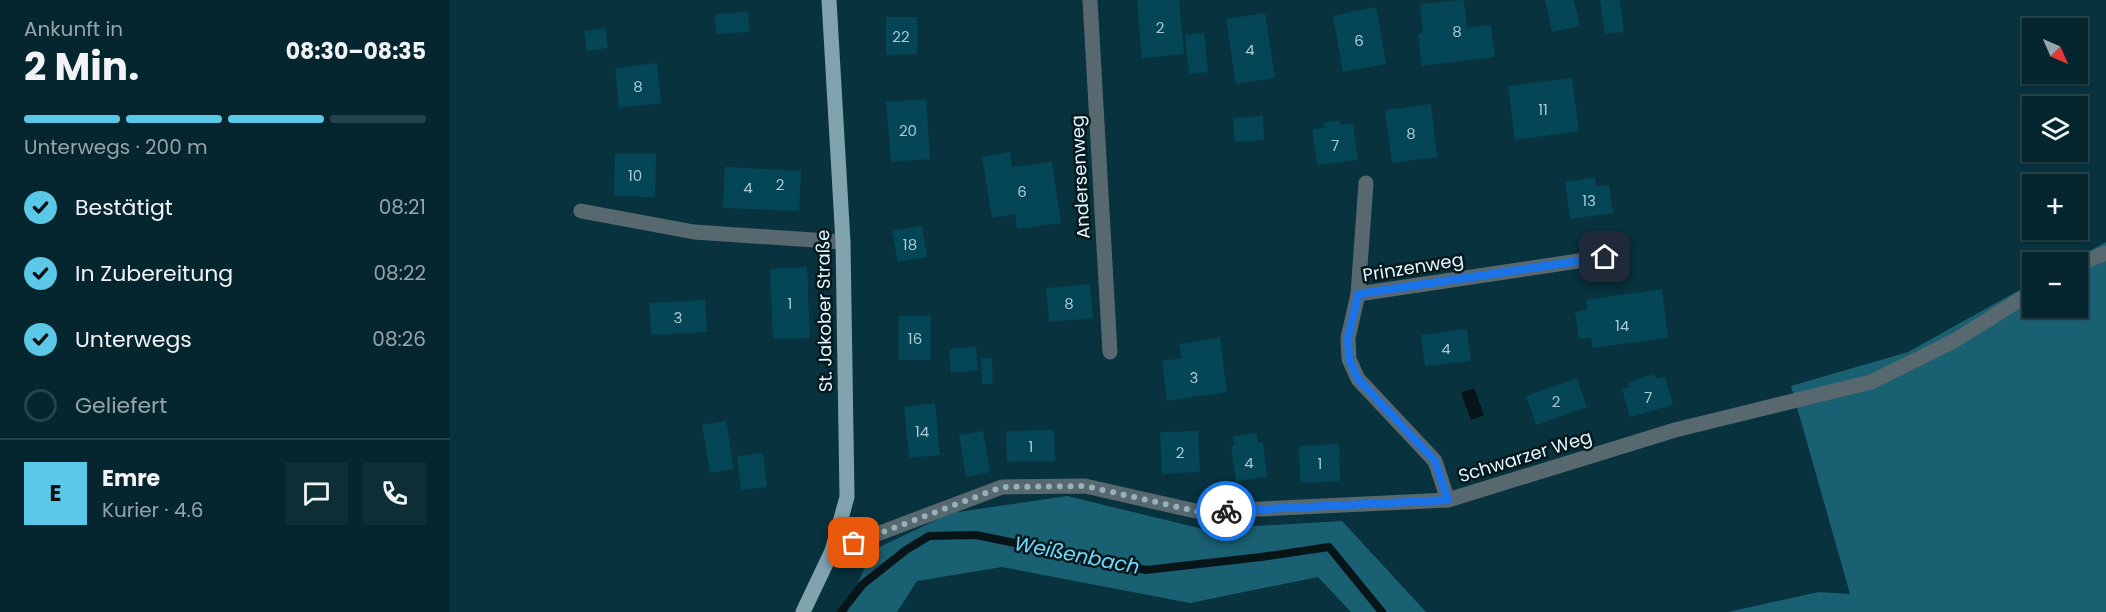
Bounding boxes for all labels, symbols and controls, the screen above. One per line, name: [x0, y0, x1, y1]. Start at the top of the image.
text: Ankunft in: [24, 15, 123, 43]
house number: 2: [1156, 17, 1164, 38]
north arrow: [2022, 18, 2088, 84]
map controls: [2022, 18, 2088, 318]
house number: 8: [1452, 21, 1462, 42]
house number: 22: [892, 26, 910, 47]
house number: 6: [1354, 30, 1364, 51]
text: 08:30–08:35: [286, 36, 426, 67]
text: 2 Min.: [24, 39, 139, 94]
house number: 4: [1245, 39, 1255, 60]
house number: 8: [633, 76, 643, 97]
button: layers: [2022, 96, 2088, 162]
house number: 11: [1538, 99, 1548, 120]
street label: Andersenweg: [1064, 115, 1096, 239]
house number: 20: [899, 120, 917, 141]
house number: 8: [1406, 123, 1416, 144]
text: Unterwegs · 200 m: [24, 133, 208, 161]
house number: 7: [1331, 135, 1339, 156]
house number: 10: [628, 165, 642, 186]
house number: 2: [776, 174, 784, 195]
button: +: [2022, 174, 2088, 240]
house number: 4: [743, 177, 753, 198]
house number: 6: [1017, 181, 1027, 202]
house number: 13: [1582, 190, 1596, 211]
icon: check: [24, 191, 57, 224]
text: Bestätigt: [75, 192, 173, 223]
text: 08:21: [379, 193, 426, 221]
street label: St. Jakober Straße: [810, 230, 838, 392]
pin: [1579, 231, 1630, 282]
house number: 18: [903, 234, 917, 255]
icon: home: [1588, 240, 1621, 273]
street label: Prinzenweg: [1361, 247, 1465, 287]
button: −: [2022, 252, 2088, 318]
icon: check: [24, 257, 57, 290]
text: In Zubereitung: [75, 258, 233, 289]
text: 08:22: [374, 259, 426, 287]
house number: 1: [788, 293, 792, 314]
house number: 8: [1064, 293, 1074, 314]
house number: 3: [674, 307, 682, 328]
house number: 14: [1615, 315, 1629, 336]
icon: check: [24, 323, 57, 356]
text: Unterwegs: [75, 324, 192, 355]
text: 08:26: [372, 325, 426, 353]
house number: 16: [908, 328, 922, 349]
house number: 4: [1441, 338, 1451, 359]
house number: 3: [1190, 367, 1198, 388]
house number: 7: [1644, 387, 1652, 408]
text: Geliefert: [75, 390, 167, 421]
house number: 2: [1552, 391, 1560, 412]
house number: 14: [915, 421, 929, 442]
street label: Schwarzer Weg: [1455, 424, 1595, 488]
house number: 1: [1029, 436, 1033, 457]
house number: 2: [1176, 442, 1184, 463]
house number: 4: [1244, 452, 1254, 473]
house number: 1: [1318, 453, 1322, 474]
button: chat: [285, 462, 348, 525]
button: phone: [363, 462, 426, 525]
text: Emre: [102, 463, 160, 494]
text: E: [50, 478, 61, 509]
courier: [1196, 481, 1256, 541]
icon: bike: [1210, 495, 1243, 528]
text: Kurier · 4.6: [102, 496, 203, 524]
pin: [828, 517, 879, 568]
icon: bag: [837, 526, 870, 559]
water label: Weißenbach: [1012, 529, 1142, 581]

